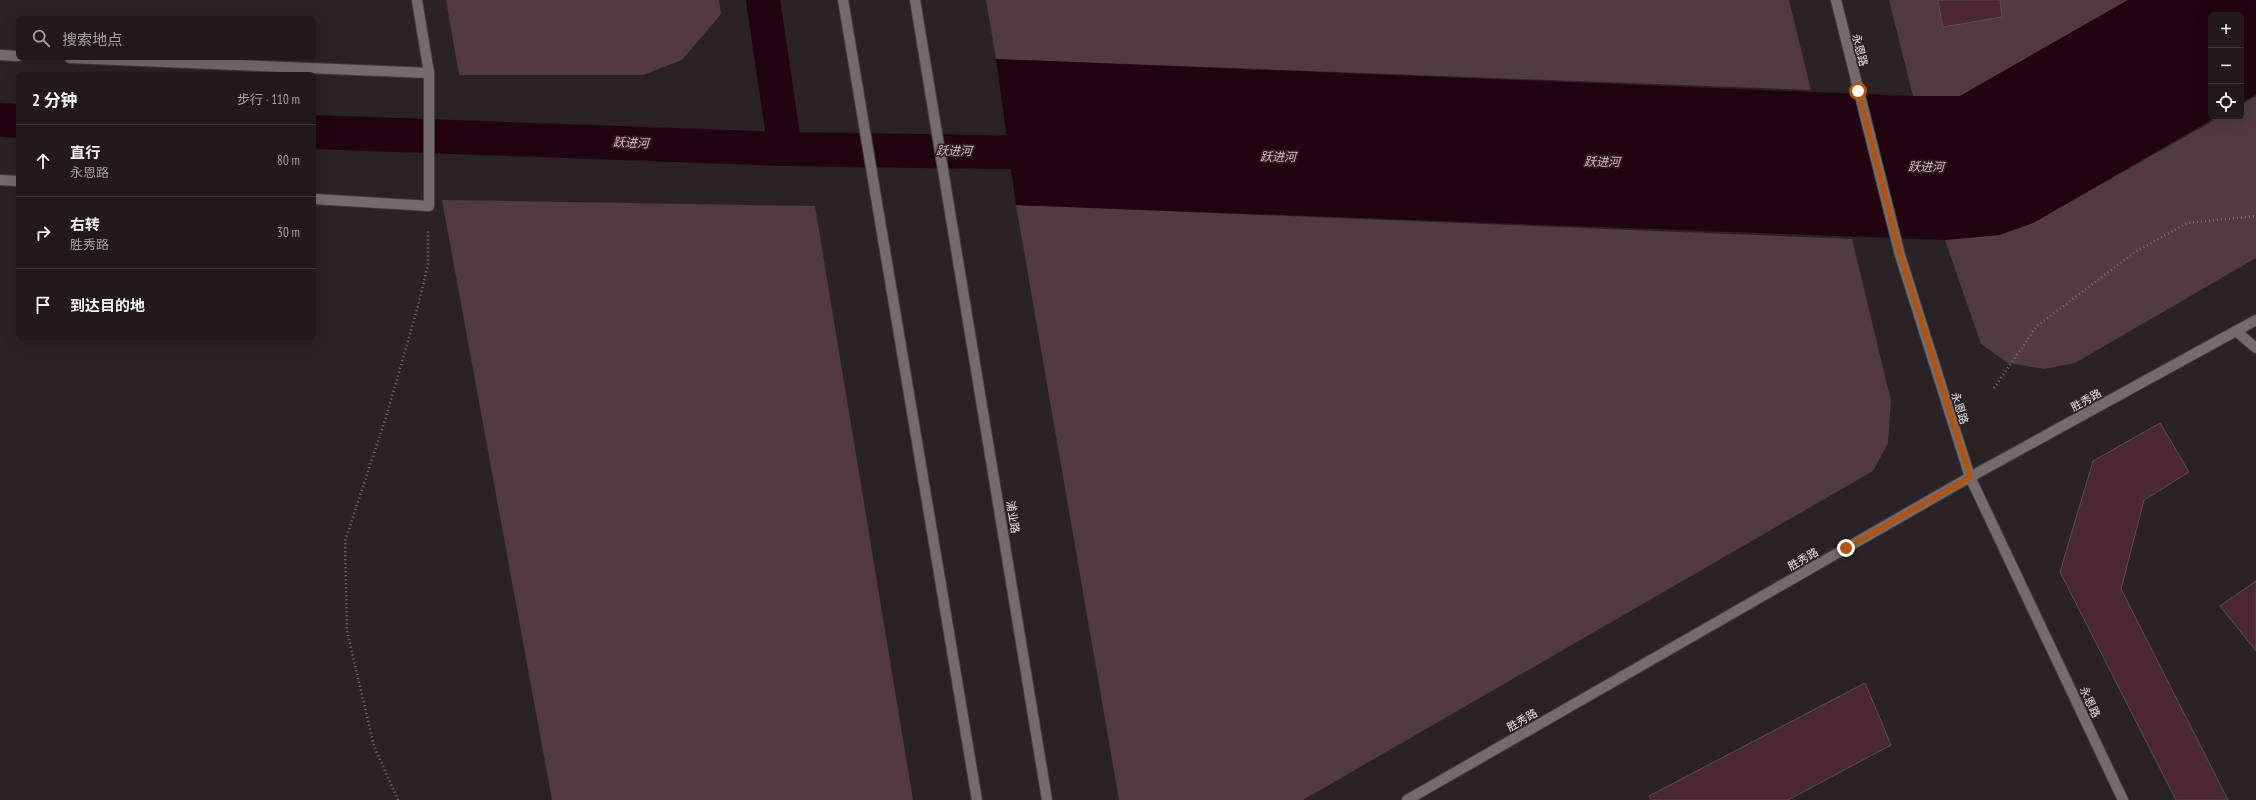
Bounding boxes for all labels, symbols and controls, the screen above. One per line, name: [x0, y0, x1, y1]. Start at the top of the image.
map controls: [2208, 12, 2244, 120]
button: +: [2208, 12, 2244, 48]
search box: [16, 16, 316, 60]
icon: search: [30, 27, 52, 49]
text: 搜索地点: [62, 30, 122, 49]
street label: 永恩路: [1849, 32, 1871, 68]
button: −: [2208, 48, 2244, 84]
route start: [1849, 82, 1867, 100]
button: locate: [2208, 84, 2244, 120]
text: 2 分钟: [32, 89, 78, 111]
text: 步行 · 110 m: [237, 91, 300, 108]
water label: 跃进河: [613, 134, 651, 151]
text: 直行: [70, 143, 100, 162]
water label: 跃进河: [936, 143, 974, 158]
water label: 跃进河: [1260, 149, 1298, 164]
icon: ahead: [32, 150, 54, 172]
text: 80 m: [277, 152, 300, 169]
water label: 跃进河: [1584, 154, 1622, 169]
water label: 跃进河: [1908, 159, 1946, 174]
text: 永恩路: [70, 164, 109, 181]
text: 右转: [70, 215, 100, 234]
icon: right: [32, 222, 54, 244]
text: 30 m: [277, 224, 300, 241]
text: 胜秀路: [70, 236, 109, 253]
icon: arrive: [32, 294, 54, 316]
text: 到达目的地: [70, 296, 145, 315]
street label: 胜秀路: [2068, 386, 2104, 414]
street label: 永恩路: [1948, 390, 1972, 426]
street label: 浦业路: [1004, 500, 1022, 534]
route end: [1837, 539, 1855, 557]
street label: 胜秀路: [1785, 545, 1821, 573]
street label: 永恩路: [2077, 684, 2103, 720]
street label: 胜秀路: [1504, 706, 1540, 734]

